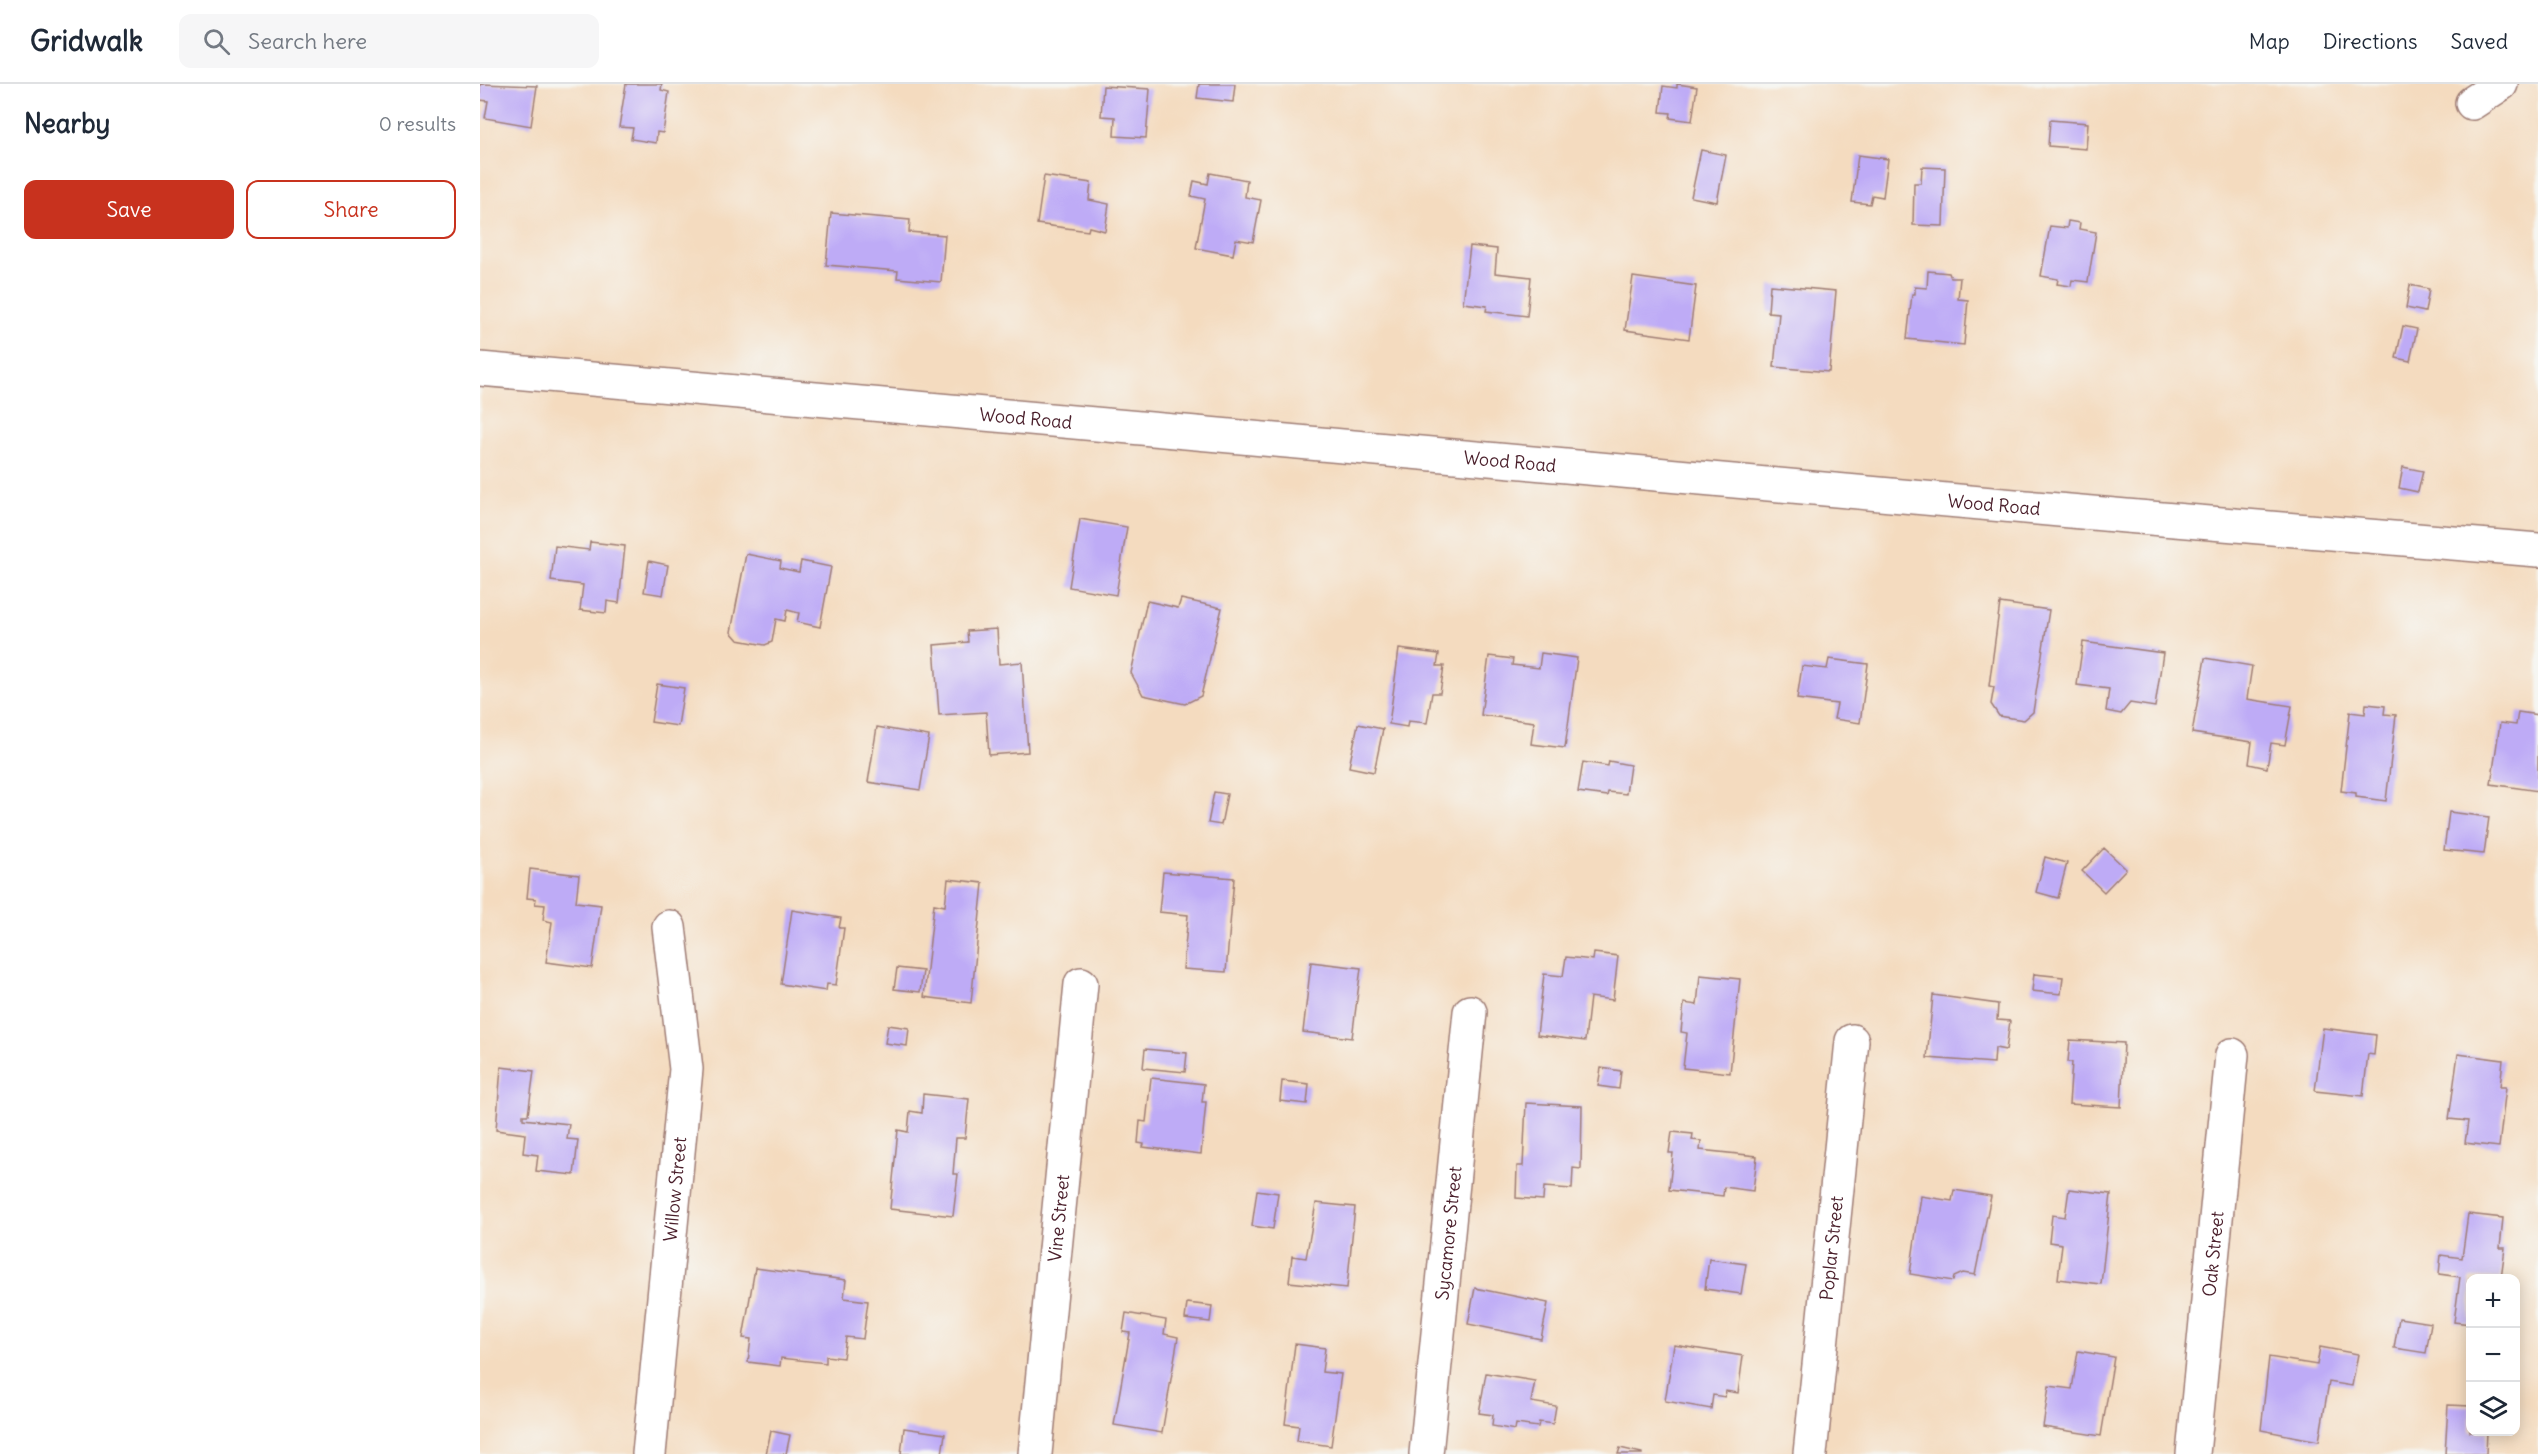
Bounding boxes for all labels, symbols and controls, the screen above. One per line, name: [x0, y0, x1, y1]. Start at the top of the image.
search box: [179, 14, 599, 68]
text: Gridwalk: [30, 23, 143, 59]
icon: search: [200, 25, 233, 58]
text: Search here: [248, 27, 367, 55]
text: Map: [2249, 28, 2290, 55]
text: Directions: [2323, 28, 2417, 55]
text: Saved: [2450, 28, 2508, 55]
text: Nearby: [24, 107, 110, 140]
text: 0 results: [379, 111, 456, 136]
button: Save: [24, 180, 234, 239]
button: Share: [246, 180, 456, 239]
street label: Wood Road: [978, 402, 1074, 433]
street label: Wood Road: [1463, 445, 1558, 477]
street label: Wood Road: [1947, 489, 2042, 520]
street label: Willow Street: [658, 1136, 691, 1243]
street label: Sycamore Street: [1430, 1165, 1466, 1301]
street label: Vine Street: [1042, 1173, 1074, 1263]
street label: Poplar Street: [1814, 1195, 1848, 1301]
street label: Oak Street: [2197, 1210, 2228, 1298]
map controls: [2466, 1274, 2520, 1436]
button: +: [2466, 1274, 2520, 1328]
button: −: [2466, 1328, 2520, 1382]
button: layers: [2466, 1382, 2520, 1436]

